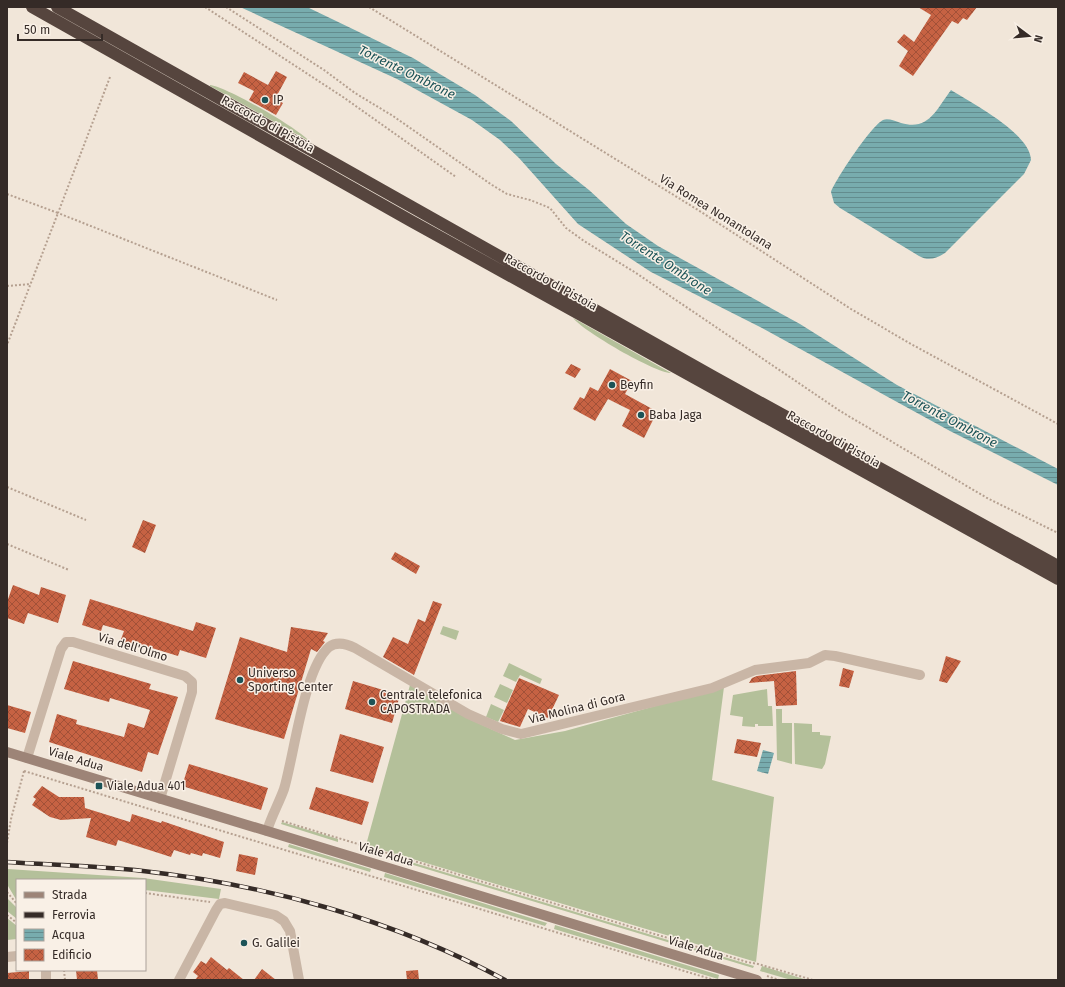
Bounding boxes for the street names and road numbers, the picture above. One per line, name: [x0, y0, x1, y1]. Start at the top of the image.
street label: Raccordo di Pistoia: [219, 93, 317, 155]
street label: Via Romea Nonantolana: [657, 171, 775, 253]
street label: Raccordo di Pistoia: [502, 251, 600, 313]
street label: Raccordo di Pistoia: [785, 408, 883, 470]
street label: Via dell'Olmo: [96, 630, 170, 664]
street label: Via Molina di Gora: [527, 689, 627, 727]
street label: Viale Adua: [47, 744, 105, 774]
street label: Viale Adua: [357, 839, 415, 869]
street label: Viale Adua: [667, 933, 725, 963]

